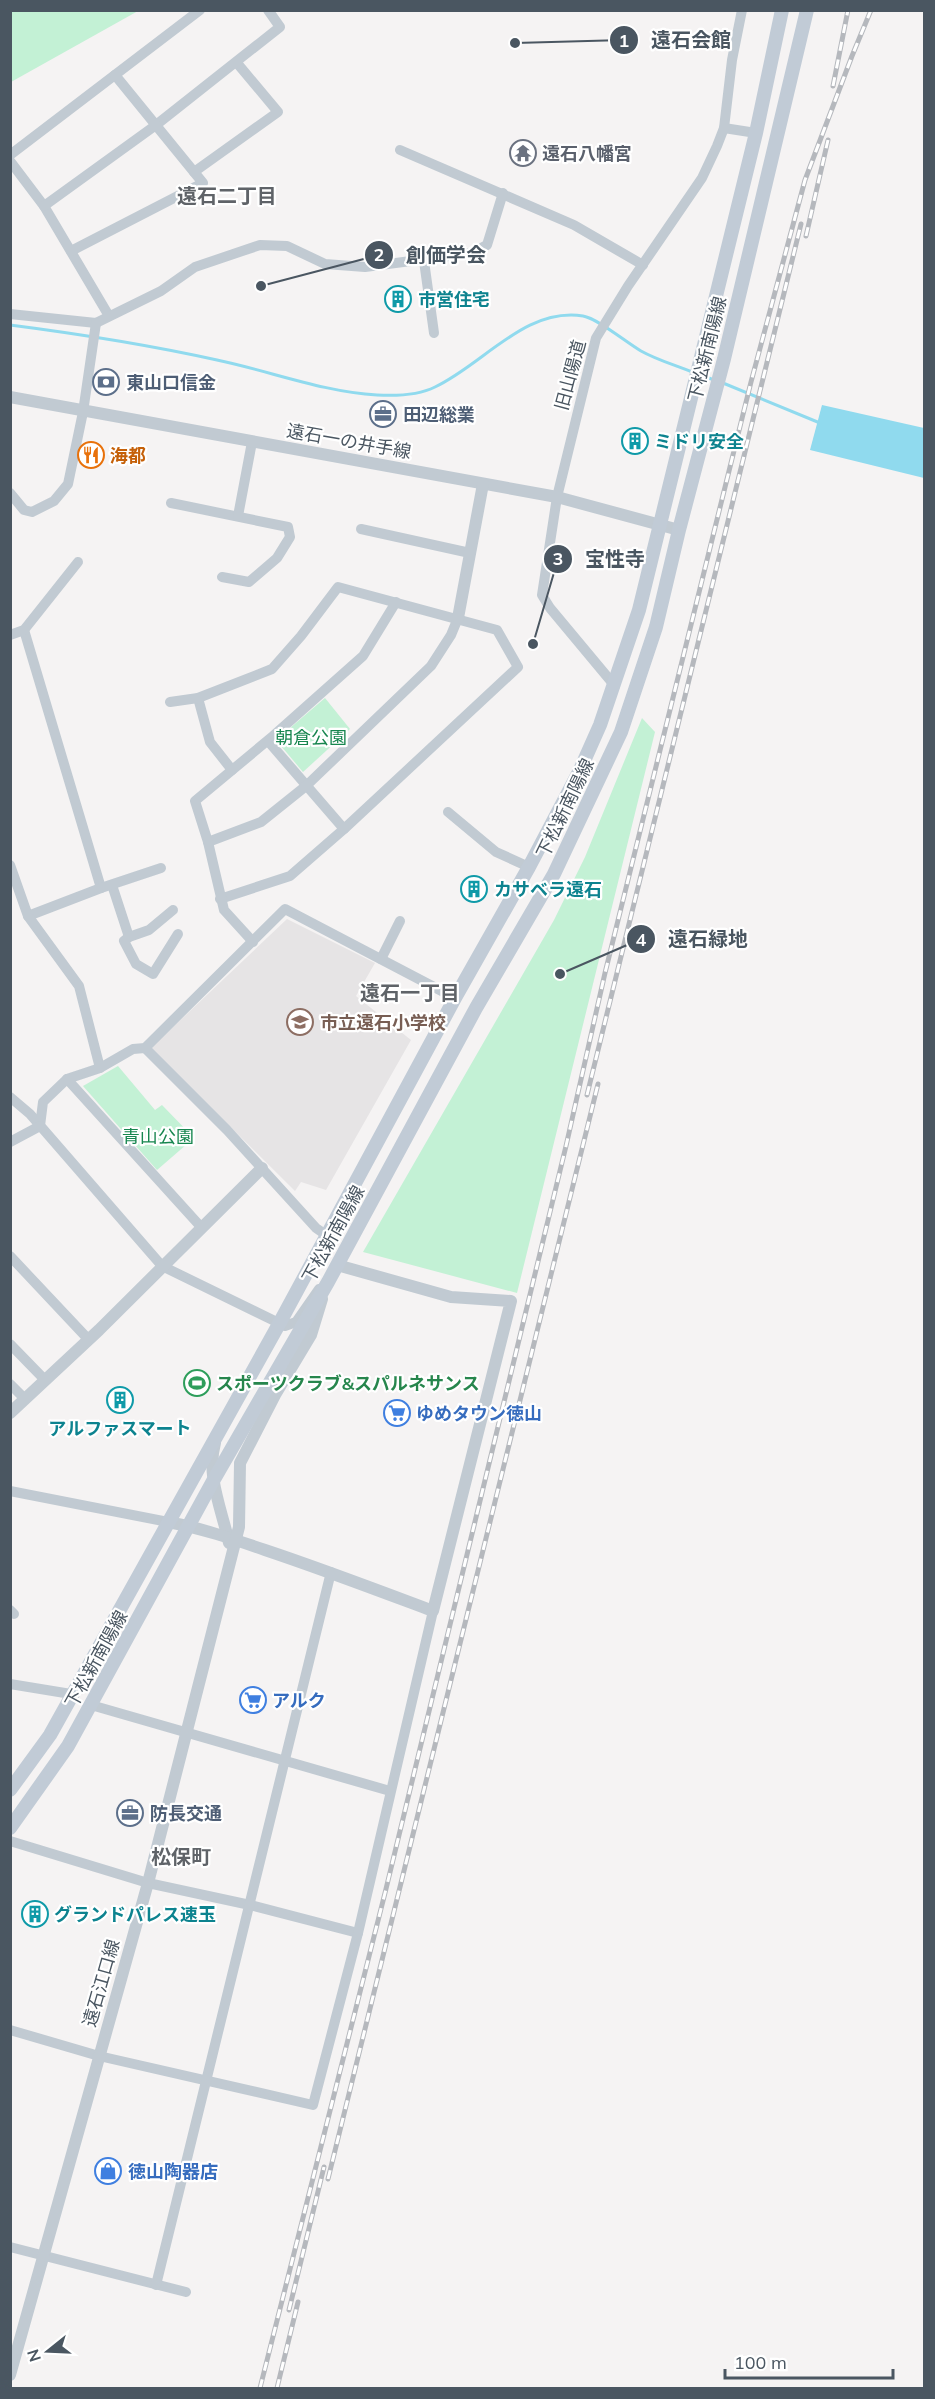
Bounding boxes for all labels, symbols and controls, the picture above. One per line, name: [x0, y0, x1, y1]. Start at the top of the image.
callout: 遠石会館: [609, 21, 743, 59]
text: 遠石会館: [651, 27, 731, 52]
text: 1: [619, 29, 629, 52]
temple icon: 遠石八幡宮: [508, 138, 538, 168]
place label: 遠石八幡宮: [542, 142, 632, 165]
district label: 遠石二丁目: [177, 183, 277, 208]
callout: 創価学会: [364, 236, 498, 274]
text: 創価学会: [406, 242, 486, 267]
text: 2: [374, 243, 384, 266]
building icon: 市営住宅: [383, 284, 413, 314]
place label: 市営住宅: [418, 288, 490, 311]
street label: 下松新南陽線: [683, 294, 731, 404]
street label: 旧山陽道: [550, 337, 590, 413]
bank icon: 東山口信金: [91, 367, 121, 397]
place label: 東山口信金: [126, 371, 216, 394]
office icon: 田辺総業: [368, 399, 398, 429]
place label: 田辺総業: [403, 403, 475, 426]
street label: 遠石一の井手線: [285, 419, 413, 463]
building icon: ミドリ安全: [620, 426, 650, 456]
place label: ミドリ安全: [654, 430, 744, 453]
restaurant icon: 海都: [76, 440, 106, 470]
place label: 海都: [110, 444, 146, 467]
callout: 宝性寺: [543, 540, 657, 578]
text: 宝性寺: [585, 546, 645, 571]
text: 3: [553, 547, 563, 570]
park label: 朝倉公園: [275, 726, 347, 749]
street label: 下松新南陽線: [531, 754, 599, 862]
building icon: カサベラ遠石: [459, 874, 489, 904]
place label: カサベラ遠石: [494, 878, 602, 901]
callout: 遠石緑地: [626, 920, 760, 958]
text: 遠石緑地: [668, 926, 748, 951]
text: 4: [636, 928, 647, 951]
district label: 遠石一丁目: [360, 980, 460, 1005]
school or university icon: 市立遠石小学校: [285, 1007, 315, 1037]
place label: 市立遠石小学校: [320, 1011, 446, 1034]
park label: 青山公園: [122, 1125, 194, 1148]
street label: 下松新南陽線: [297, 1181, 369, 1287]
sports icon: スポーツクラブ&スパルネサンス: [182, 1368, 212, 1398]
place label: スポーツクラブ&スパルネサンス: [216, 1372, 480, 1395]
building icon: アルファスマート: [105, 1385, 135, 1415]
supermarket icon: ゆめタウン徳山: [382, 1398, 412, 1428]
place label: ゆめタウン徳山: [416, 1402, 542, 1425]
place label: アルファスマート: [48, 1417, 192, 1440]
street label: 下松新南陽線: [60, 1606, 132, 1712]
supermarket icon: アルク: [238, 1685, 268, 1715]
place label: アルク: [272, 1689, 326, 1712]
office icon: 防長交通: [115, 1798, 145, 1828]
place label: 防長交通: [150, 1802, 222, 1825]
district label: 松保町: [151, 1844, 211, 1869]
building icon: グランドパレス速玉: [20, 1899, 50, 1929]
place label: グランドパレス速玉: [54, 1903, 216, 1926]
street label: 遠石江口線: [78, 1937, 124, 2029]
shop icon: 徳山陶器店: [93, 2156, 123, 2186]
place label: 徳山陶器店: [128, 2160, 218, 2183]
north arrow: [18, 2321, 78, 2381]
scale bar: [725, 2342, 893, 2380]
text: N: [22, 2347, 45, 2364]
text: 100 m: [734, 2351, 787, 2374]

